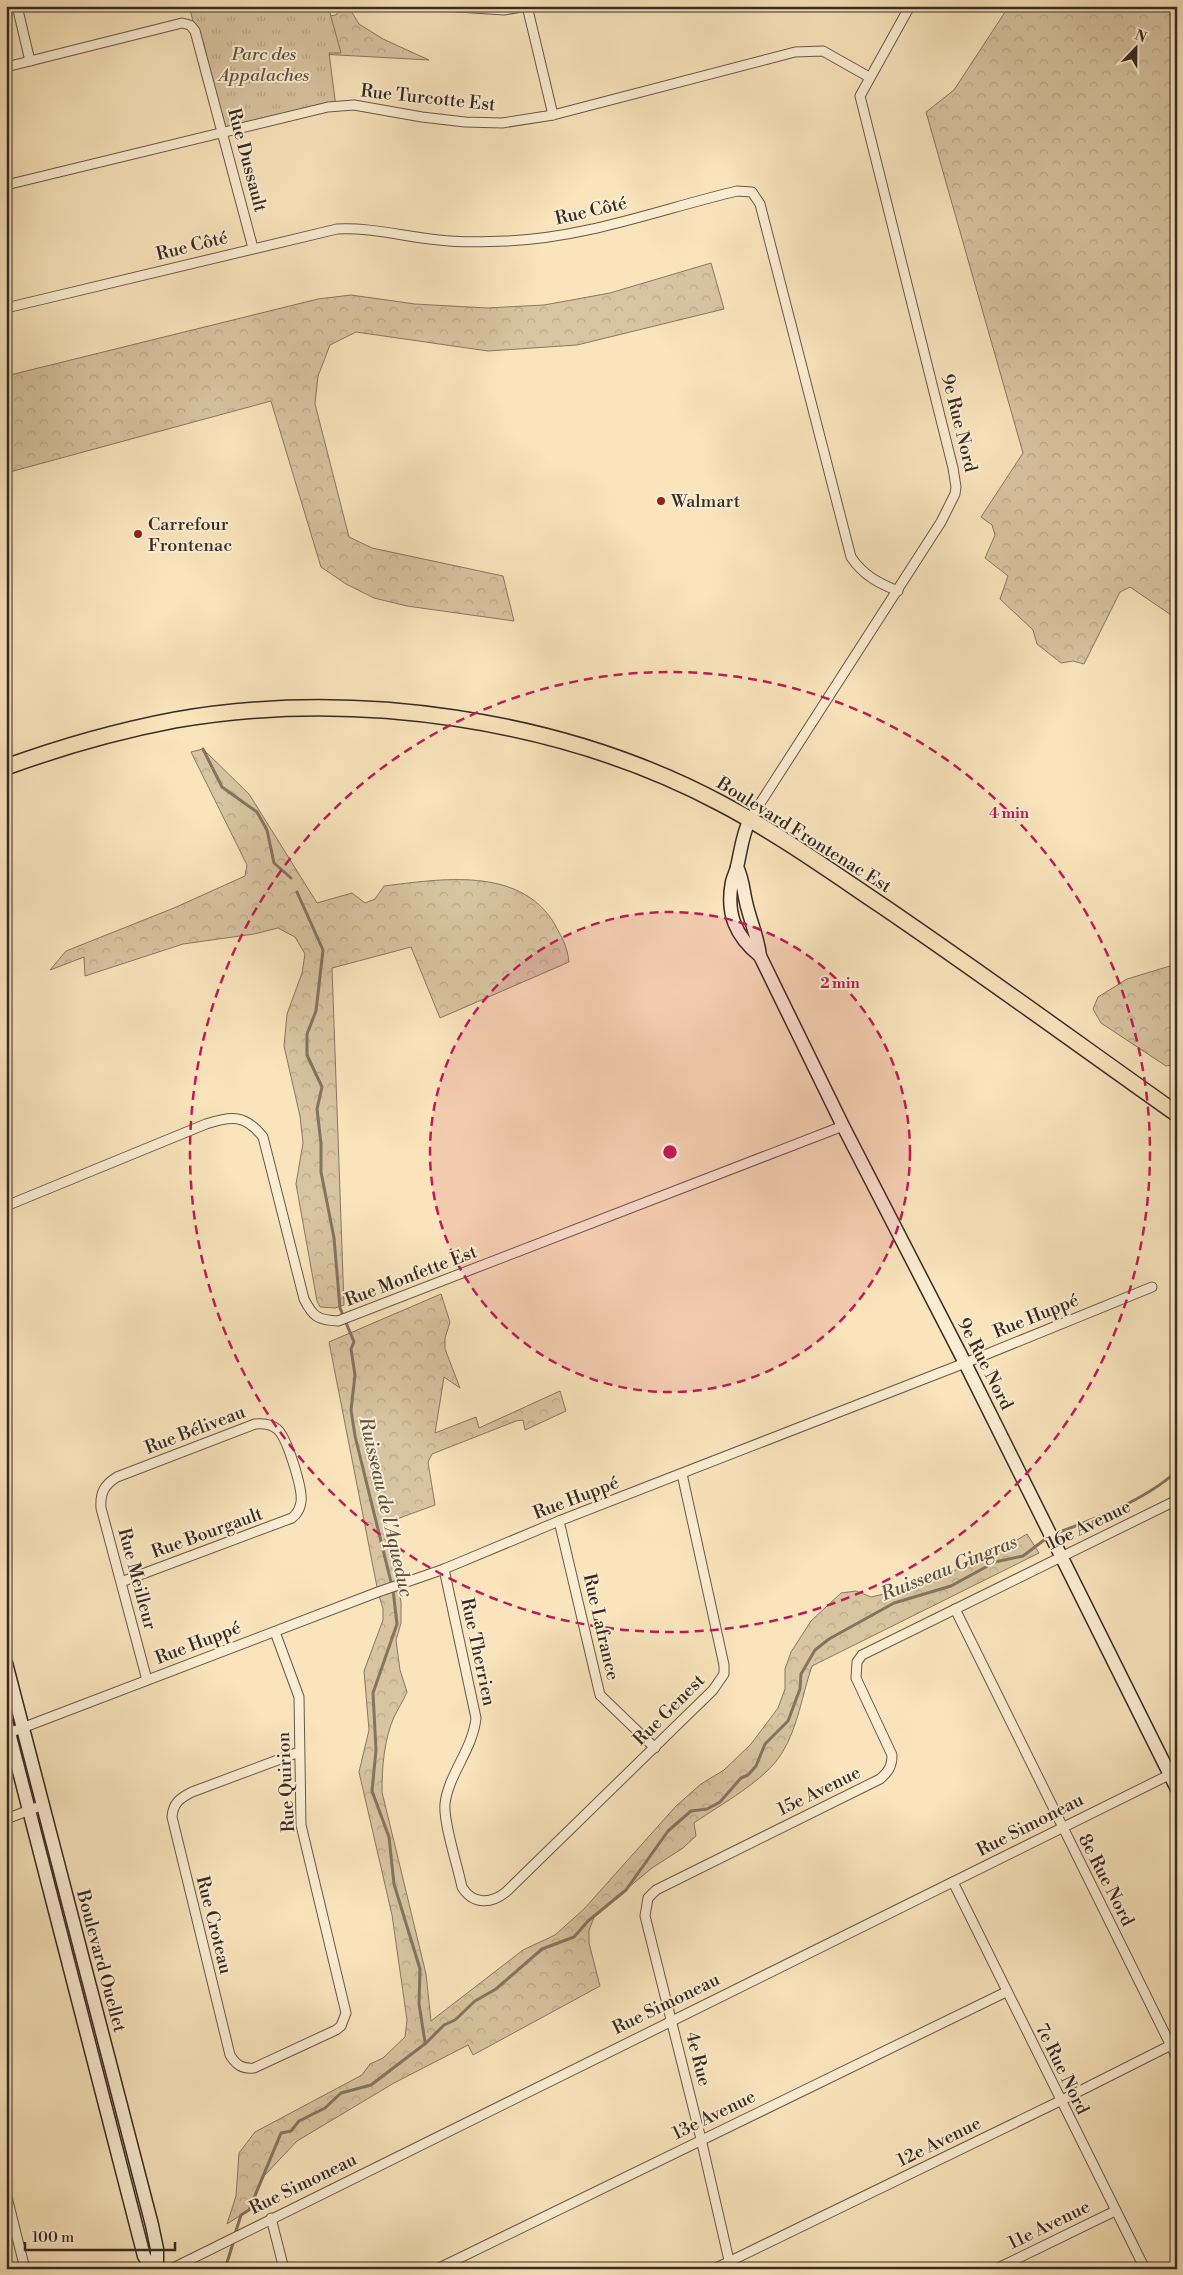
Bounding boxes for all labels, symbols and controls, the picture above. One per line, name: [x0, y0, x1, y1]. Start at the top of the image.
north arrow: [1110, 22, 1160, 72]
text: N: [1132, 26, 1149, 47]
park label: Parc des Appalaches: [217, 43, 309, 87]
street label: Rue Turcotte Est: [359, 79, 497, 117]
street label: Rue Dussault: [222, 106, 272, 215]
street label: Rue Côté: [553, 192, 629, 230]
street label: Rue Côté: [154, 226, 230, 266]
street label: 9e Rue Nord: [936, 372, 982, 475]
place label: Walmart: [670, 490, 741, 513]
marker: Walmart: [655, 495, 667, 507]
place label: Carrefour Frontenac: [148, 513, 232, 557]
marker: Carrefour Frontenac: [132, 528, 144, 540]
street label: Boulevard Frontenac Est: [712, 771, 896, 899]
text: 4 min: [989, 804, 1030, 823]
text: 2 min: [820, 974, 860, 993]
centre of rings: [661, 1143, 679, 1161]
street label: Rue Monfette Est: [342, 1240, 481, 1312]
street label: Rue Huppé: [990, 1288, 1082, 1344]
street label: 9e Rue Nord: [952, 1314, 1018, 1415]
street label: Rue Béliveau: [142, 1400, 249, 1460]
water label: Ruisseau de l'Aqueduc: [353, 1414, 418, 1599]
street label: Rue Huppé: [530, 1471, 622, 1525]
street label: 16e Avenue: [1043, 1495, 1135, 1555]
street label: Rue Bourgault: [148, 1502, 266, 1564]
street label: Rue Meilleur: [112, 1526, 162, 1633]
water label: Ruisseau Gingras: [876, 1530, 1021, 1607]
street label: Rue Lafrance: [578, 1571, 624, 1683]
street label: Rue Therrien: [455, 1596, 501, 1708]
street label: Rue Huppé: [152, 1616, 244, 1670]
street label: Rue Genest: [628, 1669, 710, 1751]
street label: Rue Quirion: [272, 1731, 300, 1833]
street label: 15e Avenue: [774, 1761, 864, 1821]
street label: Rue Simoneau: [973, 1788, 1088, 1862]
street label: 8e Rue Nord: [1073, 1830, 1139, 1931]
street label: Rue Croteau: [191, 1874, 237, 1977]
street label: Boulevard Ouellet: [71, 1886, 131, 2035]
street label: Rue Simoneau: [608, 1968, 724, 2040]
street label: 7e Rue Nord: [1030, 2020, 1094, 2119]
street label: 4e Rue: [680, 2029, 716, 2089]
street label: 13e Avenue: [669, 2085, 759, 2145]
street label: 12e Avenue: [893, 2112, 985, 2172]
street label: Rue Simoneau: [245, 2148, 361, 2220]
street label: 11e Avenue: [1004, 2195, 1094, 2255]
scale bar: [25, 2220, 175, 2252]
text: 100 m: [32, 2228, 74, 2247]

